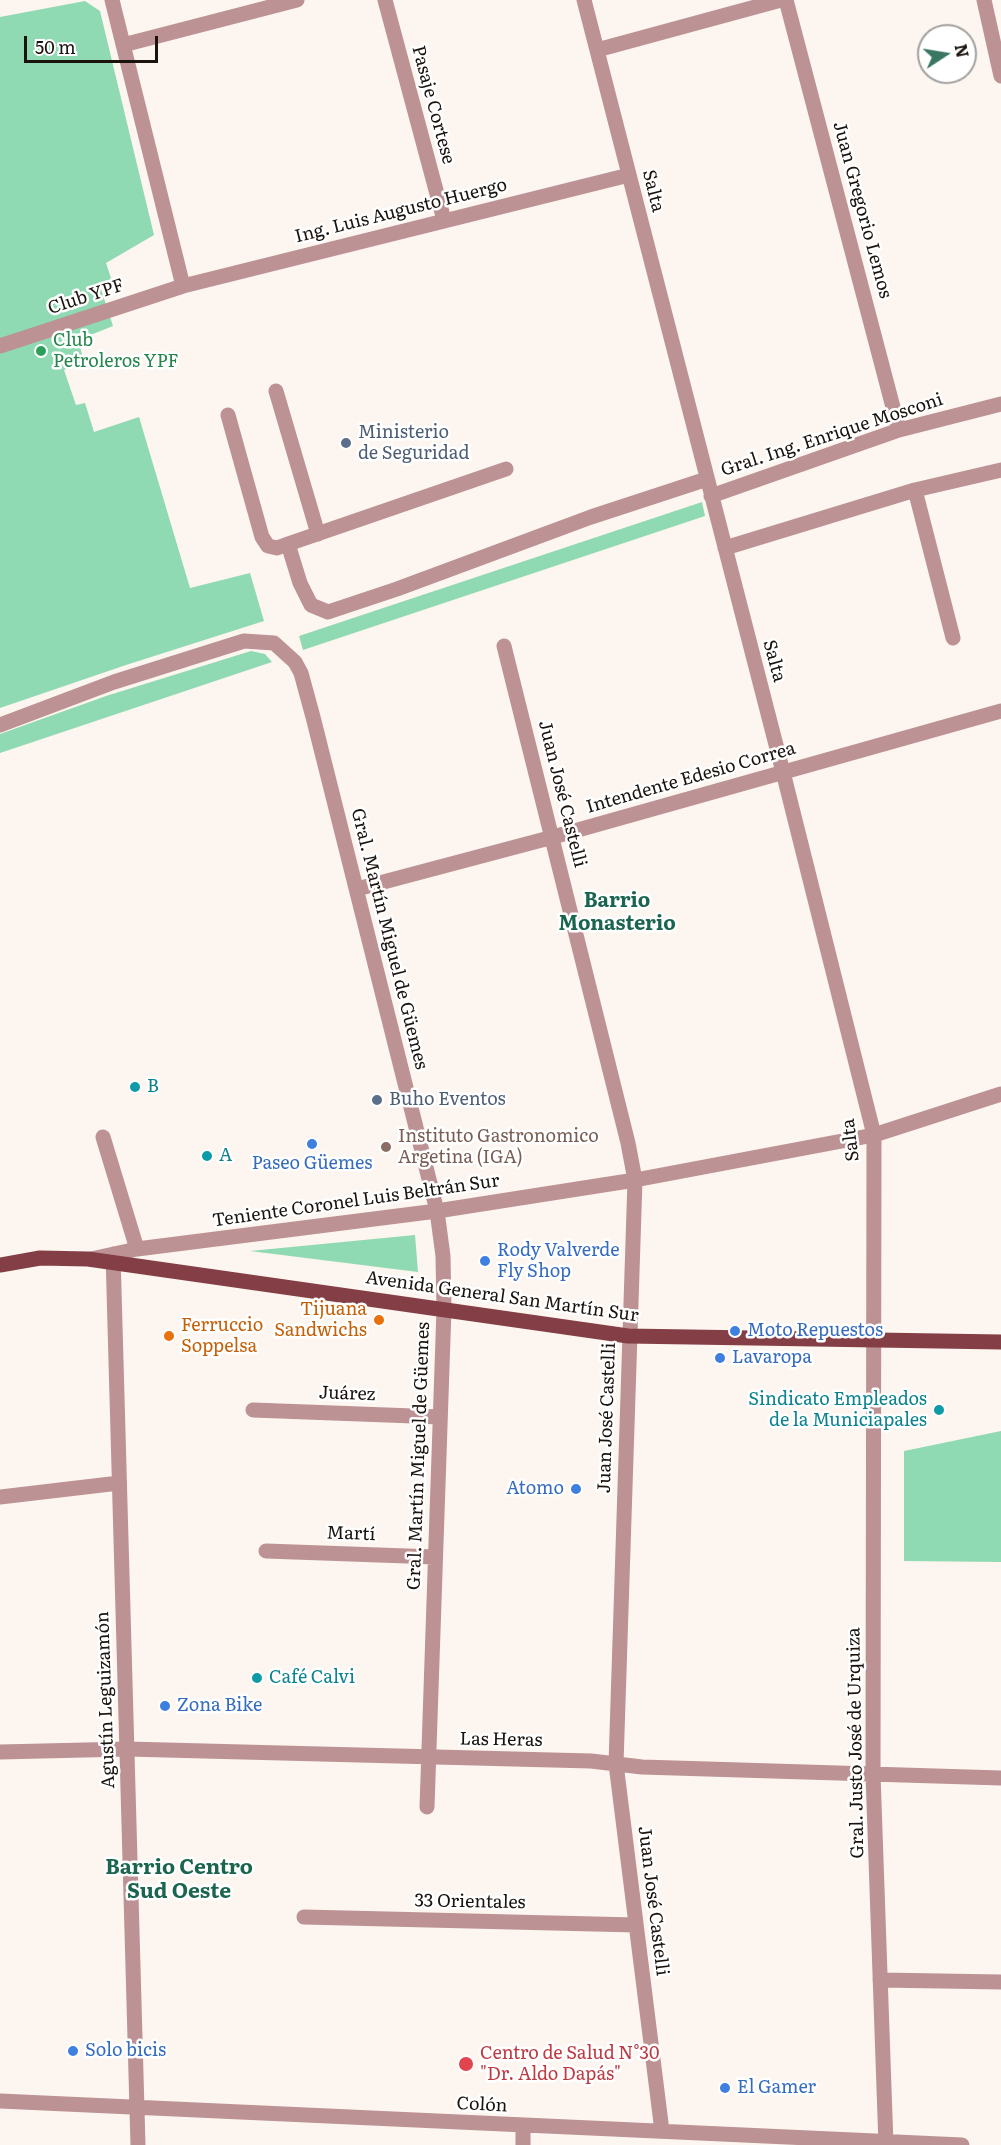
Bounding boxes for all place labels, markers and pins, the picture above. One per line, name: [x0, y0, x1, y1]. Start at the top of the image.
place label: Club Petroleros YPF: [53, 330, 179, 372]
marker: Club Petroleros YPF: [34, 344, 48, 358]
place label: Ministerio de Seguridad: [358, 422, 469, 464]
marker: Ministerio de Seguridad: [339, 436, 353, 450]
place label: B: [147, 1076, 159, 1098]
marker: B: [128, 1080, 142, 1094]
place label: Buho Eventos: [389, 1089, 506, 1111]
marker: Buho Eventos: [370, 1093, 384, 1107]
place label: Instituto Gastronomico Argetina (IGA): [398, 1126, 599, 1168]
marker: Paseo Güemes: [305, 1137, 319, 1151]
marker: Instituto Gastronomico Argetina (IGA): [379, 1140, 393, 1154]
place label: A: [219, 1145, 232, 1167]
marker: A: [200, 1149, 214, 1163]
place label: Paseo Güemes: [252, 1153, 372, 1175]
place label: Rody Valverde Fly Shop: [497, 1240, 620, 1282]
marker: Rody Valverde Fly Shop: [478, 1254, 492, 1268]
place label: Tijuana Sandwichs: [274, 1299, 367, 1342]
marker: Tijuana Sandwichs: [372, 1313, 386, 1327]
place label: Ferruccio Soppelsa: [181, 1315, 263, 1358]
place label: Moto Repuestos: [747, 1320, 883, 1342]
marker: Moto Repuestos: [728, 1324, 742, 1338]
marker: Ferruccio Soppelsa: [162, 1329, 176, 1343]
place label: Lavaropa: [732, 1347, 812, 1369]
marker: Lavaropa: [713, 1351, 727, 1365]
place label: Sindicato Empleados de la Municiapales: [748, 1389, 927, 1432]
marker: Sindicato Empleados de la Municiapales: [932, 1403, 946, 1417]
place label: Atomo: [506, 1478, 564, 1500]
marker: Atomo: [569, 1482, 583, 1496]
place label: Café Calvi: [269, 1667, 355, 1689]
marker: Café Calvi: [250, 1671, 264, 1685]
place label: Zona Bike: [177, 1695, 262, 1717]
marker: Zona Bike: [158, 1699, 172, 1713]
place label: Solo bicis: [85, 2040, 166, 2062]
place label: Centro de Salud N°30 "Dr. Aldo Dapás": [480, 2043, 659, 2086]
marker: Solo bicis: [66, 2044, 80, 2058]
marker: Centro de Salud N°30 "Dr. Aldo Dapás": [457, 2055, 475, 2073]
place label: El Gamer: [737, 2077, 816, 2099]
marker: El Gamer: [718, 2081, 732, 2095]

